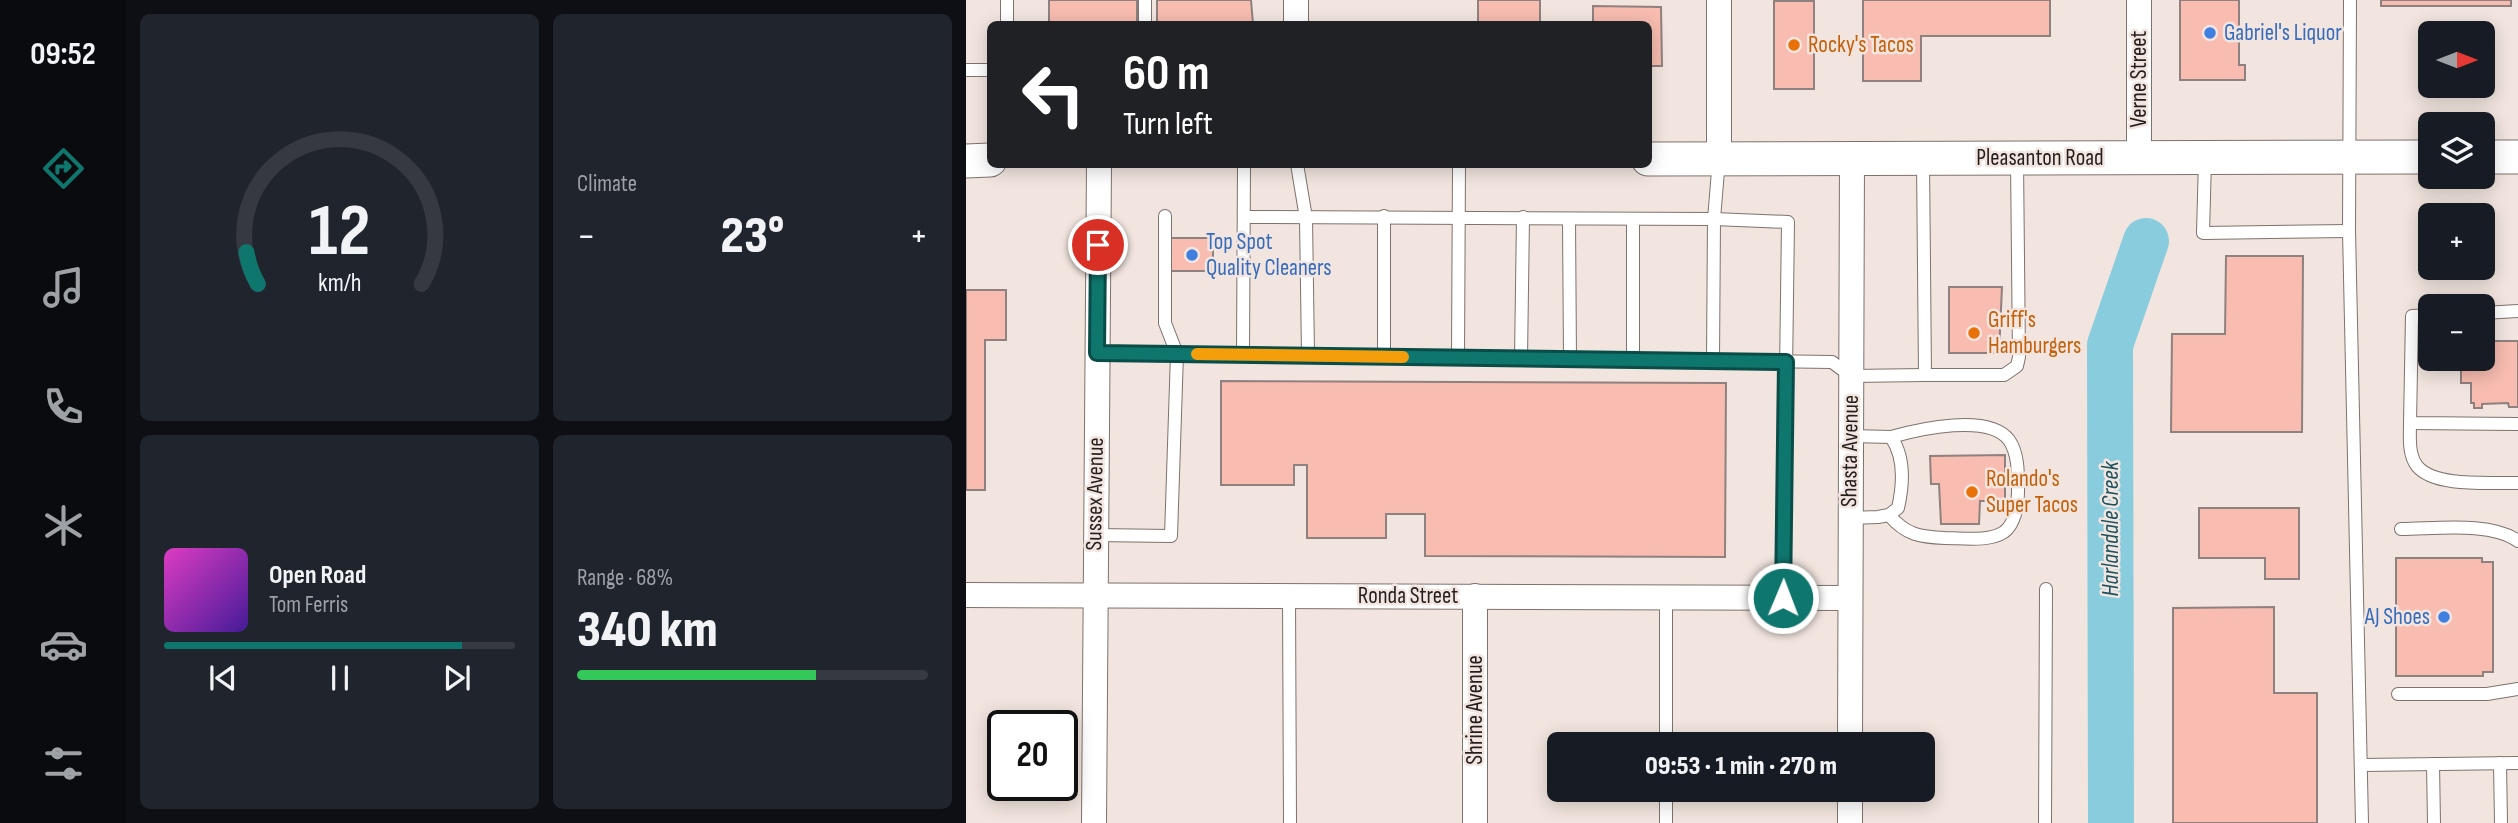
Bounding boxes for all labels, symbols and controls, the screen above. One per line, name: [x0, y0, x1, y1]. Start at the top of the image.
place label: Gabriel's Liquor: [2224, 19, 2342, 47]
north arrow: [2418, 21, 2496, 98]
map controls: [2418, 21, 2495, 371]
marker: Gabriel's Liquor: [2202, 25, 2218, 41]
place label: Rocky's Tacos: [1808, 31, 1914, 59]
street label: Verne Street: [2125, 31, 2153, 127]
text: 09:52: [30, 35, 96, 74]
marker: Rocky's Tacos: [1786, 37, 1802, 53]
text: 60 m: [1123, 45, 1210, 104]
icon: left: [1008, 49, 1099, 140]
text: Turn left: [1123, 105, 1213, 144]
button: layers: [2418, 112, 2495, 189]
icon: directions: [39, 144, 88, 193]
street label: Pleasanton Road: [1976, 144, 2104, 172]
text: Climate: [577, 170, 637, 198]
text: 12: [309, 188, 370, 276]
button: +: [2418, 203, 2495, 280]
text: 23°: [720, 205, 785, 268]
text: −: [577, 214, 596, 259]
text: +: [909, 214, 928, 259]
pin: [1068, 215, 1128, 275]
icon: arrive: [1079, 226, 1117, 264]
place label: Top Spot Quality Cleaners: [1206, 228, 1332, 282]
marker: Top Spot Quality Cleaners: [1184, 247, 1200, 263]
icon: music: [39, 263, 88, 312]
text: km/h: [318, 267, 361, 298]
button: −: [2418, 294, 2495, 371]
place label: Griff's Hamburgers: [1988, 306, 2081, 360]
marker: Griff's Hamburgers: [1966, 325, 1982, 341]
icon: phone: [39, 382, 88, 431]
street label: Shasta Avenue: [1835, 395, 1865, 507]
street label: Sussex Avenue: [1080, 437, 1110, 551]
water label: Harlandale Creek: [2096, 460, 2125, 597]
place label: Rolando's Super Tacos: [1986, 465, 2078, 519]
marker: Rolando's Super Tacos: [1964, 484, 1980, 500]
icon: climate: [39, 501, 88, 550]
text: Open Road: [269, 560, 366, 591]
position arrow: [1746, 561, 1820, 635]
text: Range · 68%: [577, 564, 673, 592]
street label: Ronda Street: [1358, 582, 1458, 610]
text: Tom Ferris: [269, 591, 348, 619]
text: 340 km: [577, 599, 718, 662]
place label: AJ Shoes: [2364, 603, 2430, 631]
marker: AJ Shoes: [2436, 609, 2452, 625]
icon: car: [39, 620, 88, 669]
street label: Shrine Avenue: [1461, 655, 1489, 765]
icon: previous: [204, 659, 242, 697]
icon: pause: [321, 659, 359, 697]
icon: next: [438, 659, 476, 697]
speed limit sign: 20: [987, 710, 1078, 801]
icon: filters: [39, 739, 88, 788]
text: 09:53 · 1 min · 270 m: [1645, 751, 1837, 782]

